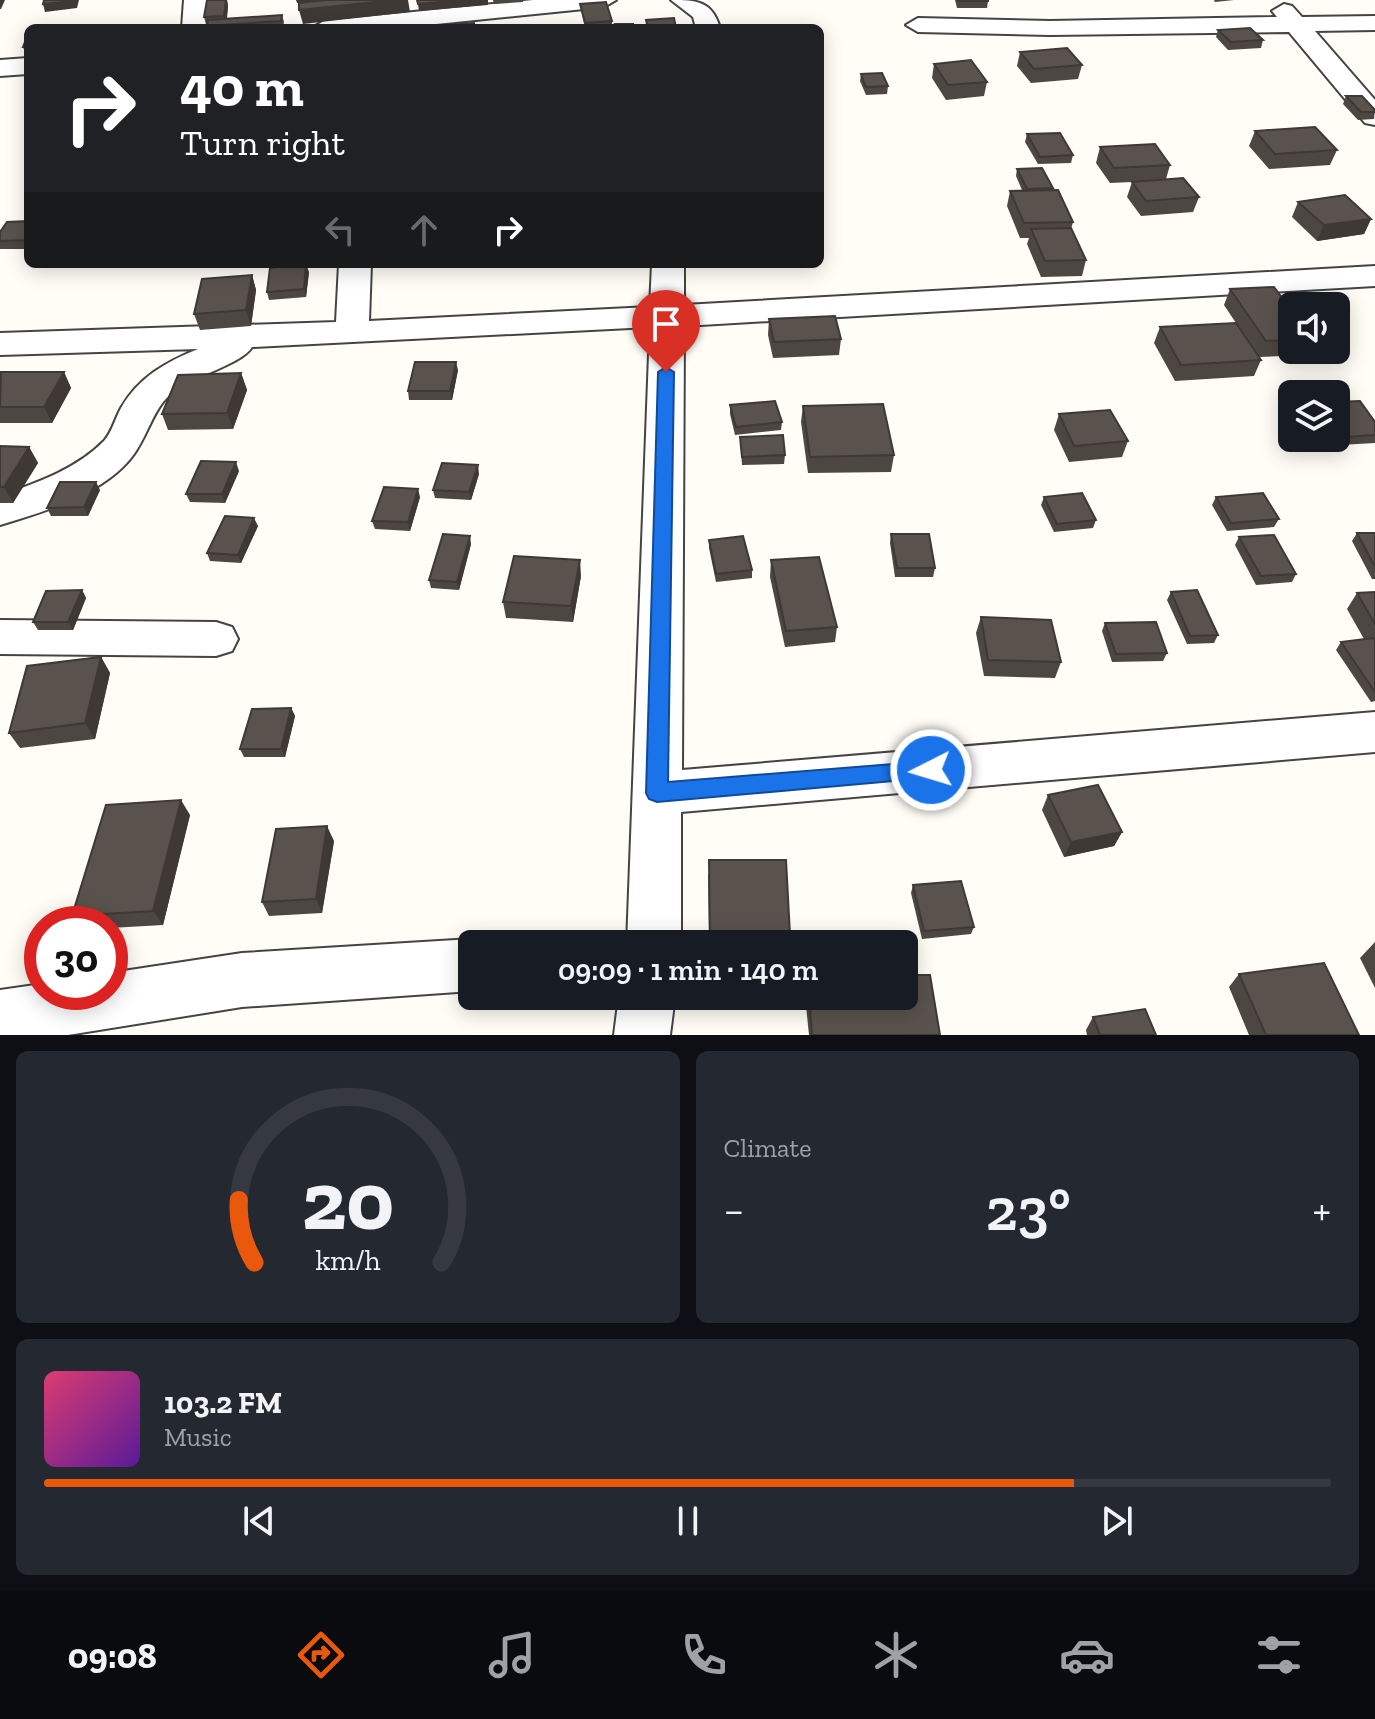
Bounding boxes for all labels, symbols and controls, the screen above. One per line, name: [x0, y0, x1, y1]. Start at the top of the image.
text: 40 m: [180, 53, 304, 120]
icon: right: [48, 56, 152, 160]
text: Turn right: [180, 121, 345, 164]
icon: left: [318, 208, 362, 252]
icon: ahead: [402, 208, 446, 252]
icon: right: [486, 208, 530, 252]
pin: [632, 290, 700, 372]
map controls: [1278, 292, 1350, 452]
button: sound: [1278, 292, 1350, 364]
icon: arrive: [644, 302, 688, 346]
button: layers: [1278, 380, 1350, 452]
position arrow: [889, 728, 973, 812]
speed limit sign: 30: [24, 906, 128, 1010]
text: 09:09 · 1 min · 140 m: [558, 952, 818, 988]
text: Climate: [724, 1132, 811, 1164]
text: 20: [301, 1150, 394, 1250]
text: 23°: [986, 1173, 1071, 1245]
text: −: [724, 1183, 744, 1236]
text: +: [1312, 1183, 1331, 1236]
text: km/h: [315, 1243, 380, 1277]
text: 103.2 FM: [164, 1385, 282, 1421]
text: Music: [164, 1421, 232, 1453]
icon: previous: [237, 1499, 281, 1543]
icon: pause: [666, 1499, 710, 1543]
icon: next: [1095, 1499, 1139, 1543]
icon: directions: [293, 1627, 349, 1683]
icon: music: [484, 1627, 540, 1683]
icon: phone: [676, 1627, 732, 1683]
icon: climate: [868, 1627, 924, 1683]
icon: car: [1059, 1627, 1115, 1683]
icon: filters: [1251, 1627, 1307, 1683]
text: 09:08: [68, 1634, 157, 1677]

